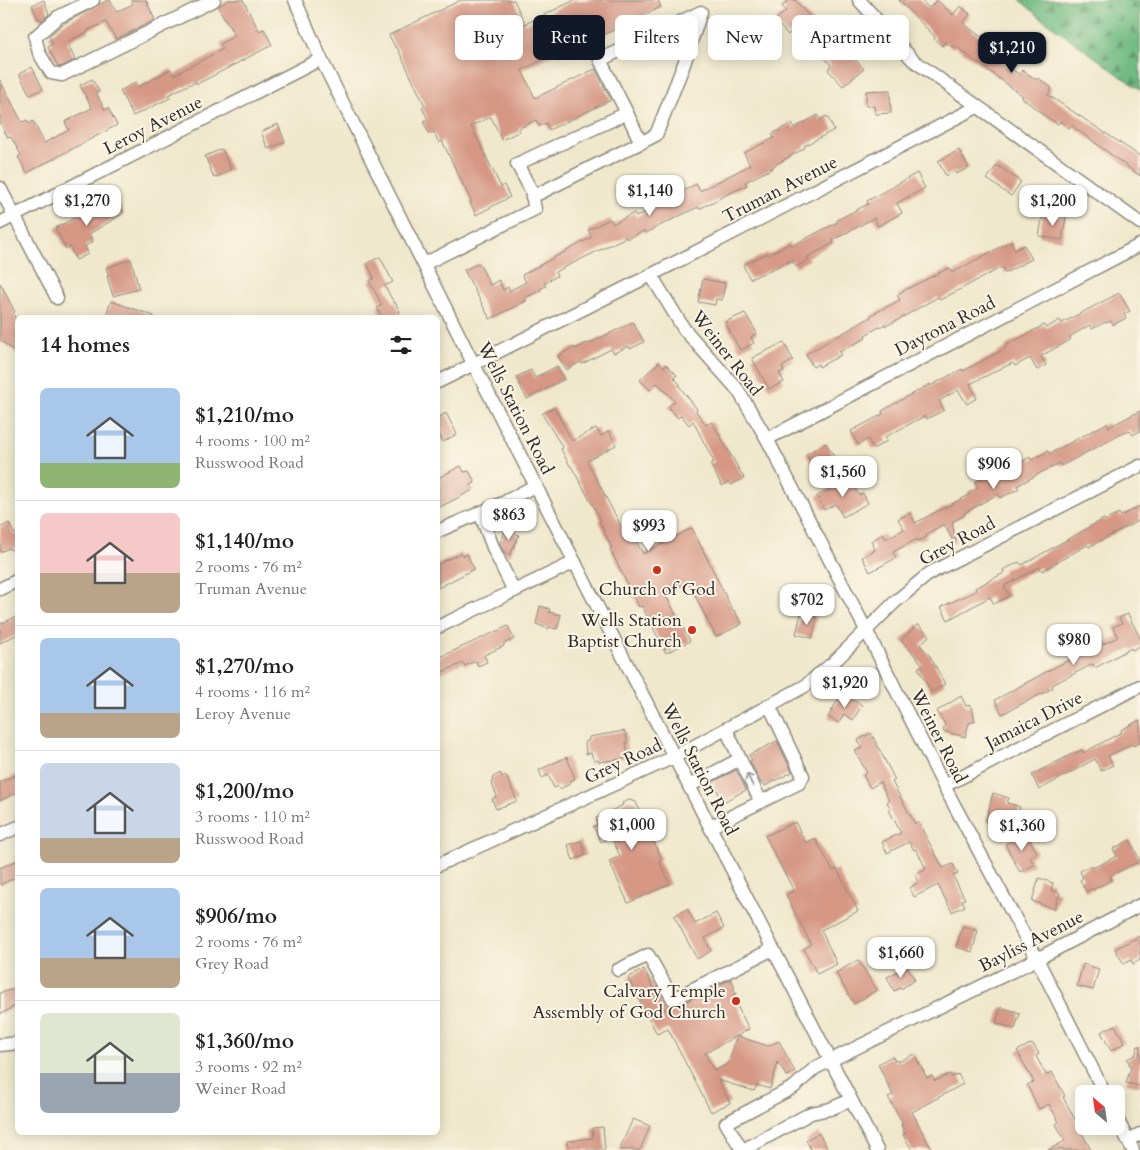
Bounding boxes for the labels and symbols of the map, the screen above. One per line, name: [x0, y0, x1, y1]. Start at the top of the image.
pin: $1,210: [971, 32, 1053, 74]
street label: Leroy Avenue: [99, 90, 207, 161]
street label: Truman Avenue: [718, 150, 842, 229]
pin: $1,140: [609, 174, 691, 217]
pin: $1,270: [46, 184, 128, 227]
pin: $1,200: [1012, 184, 1094, 227]
street label: Daytona Road: [891, 290, 1000, 362]
street label: Weiner Road: [685, 304, 768, 402]
street label: Wells Station Road: [471, 337, 560, 479]
pin: $906: [964, 448, 1024, 490]
pin: $1,560: [802, 456, 884, 498]
pin: $863: [479, 498, 539, 541]
pin: $993: [619, 510, 679, 552]
street label: Grey Road: [915, 511, 1000, 572]
marker: Church of God: [651, 564, 663, 576]
place label: Church of God: [599, 577, 716, 602]
pin: $702: [777, 584, 837, 626]
place label: Wells Station Baptist Church: [567, 608, 683, 654]
marker: Wells Station Baptist Church: [686, 624, 698, 636]
pin: $980: [1044, 624, 1104, 666]
pin: $1,920: [804, 666, 886, 709]
street label: Weiner Road: [904, 684, 973, 788]
street label: Jamaica Drive: [979, 685, 1087, 757]
street label: Wells Station Road: [655, 698, 744, 840]
street label: Grey Road: [580, 732, 666, 790]
one-way arrow: [745, 773, 755, 788]
pin: $1,000: [591, 808, 673, 851]
pin: $1,360: [981, 810, 1063, 852]
street label: Bayliss Avenue: [975, 904, 1088, 979]
pin: $1,660: [860, 936, 942, 979]
place label: Calvary Temple Assembly of God Church: [533, 979, 726, 1025]
marker: Calvary Temple Assembly of God Church: [730, 995, 742, 1007]
north arrow: [1075, 1085, 1125, 1135]

